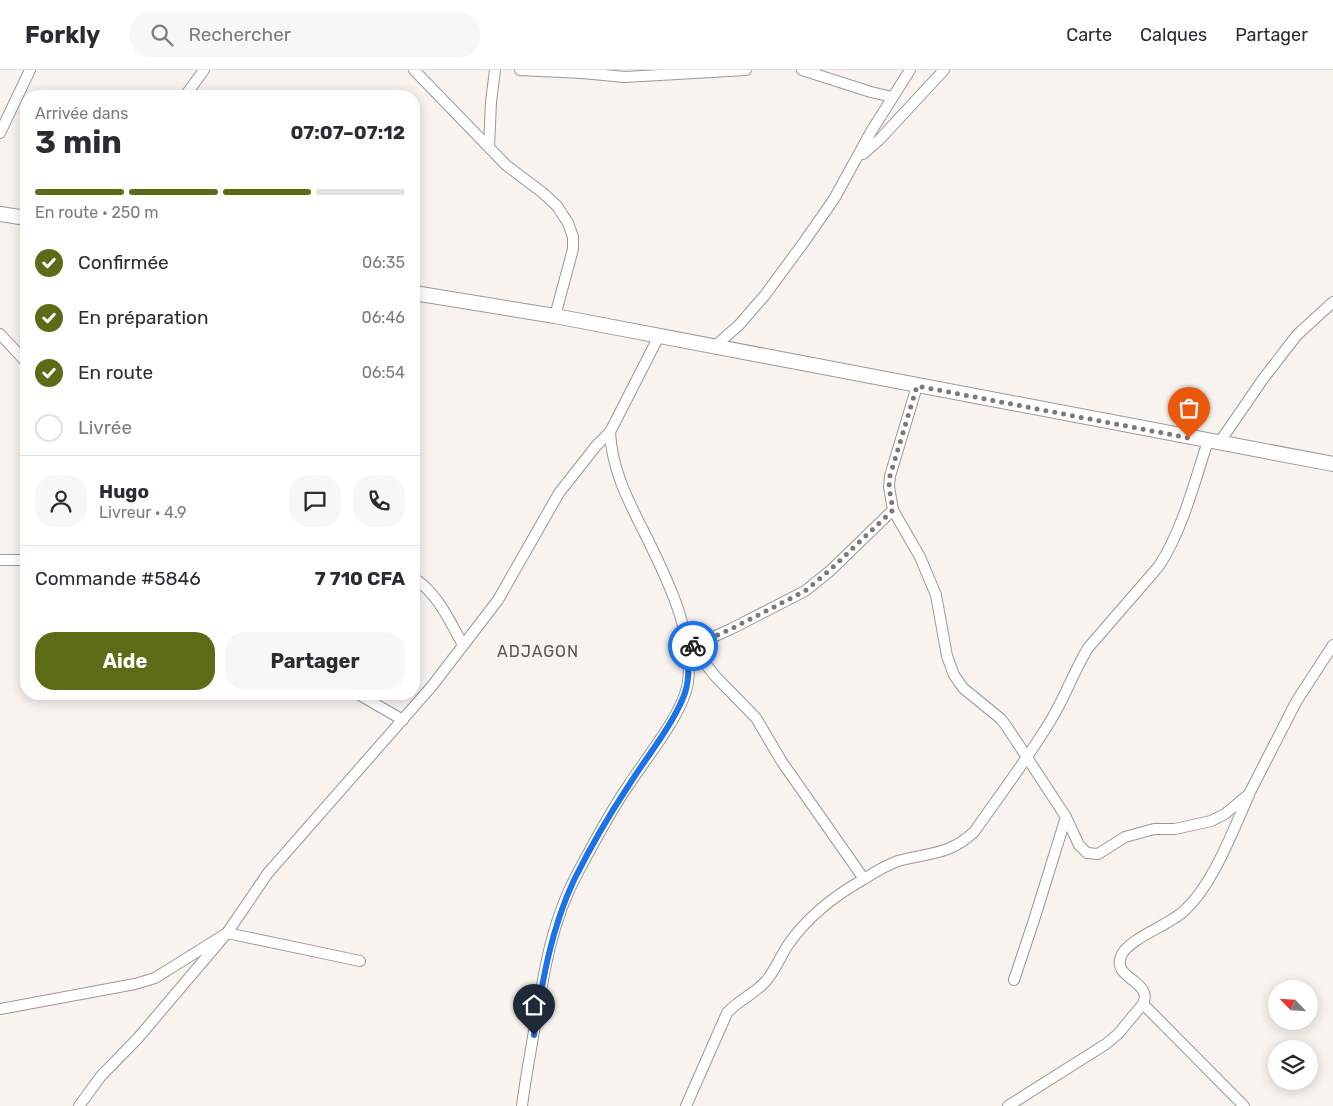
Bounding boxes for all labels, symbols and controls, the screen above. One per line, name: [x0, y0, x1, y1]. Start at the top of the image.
search box: [130, 12, 480, 57]
text: Forkly: [25, 21, 100, 49]
icon: search: [148, 21, 176, 49]
text: Rechercher: [188, 23, 291, 46]
text: Carte: [1066, 24, 1112, 46]
text: Calques: [1140, 24, 1207, 46]
text: Partager: [1235, 24, 1308, 46]
text: Arrivée dans: [35, 104, 128, 123]
text: 07:07–07:12: [290, 121, 405, 144]
text: 3 min: [35, 123, 122, 161]
text: En route · 250 m: [35, 203, 159, 222]
icon: check: [35, 249, 63, 277]
text: Confirmée: [78, 251, 169, 274]
text: 06:35: [362, 253, 405, 272]
icon: check: [35, 304, 63, 332]
text: En préparation: [78, 306, 208, 329]
text: 06:46: [362, 308, 405, 327]
icon: check: [35, 359, 63, 387]
text: En route: [78, 361, 153, 384]
text: 06:54: [362, 363, 405, 382]
pin: [1168, 387, 1210, 438]
icon: bag: [1175, 394, 1203, 422]
text: Livrée: [78, 416, 132, 439]
button: person: [35, 475, 87, 527]
button: chat: [289, 475, 341, 527]
button: phone: [353, 475, 405, 527]
text: Hugo: [99, 480, 149, 503]
text: Livreur · 4.9: [99, 503, 187, 522]
text: Commande #5846: [35, 567, 201, 590]
text: 7 710 CFA: [315, 567, 405, 590]
courier: [668, 621, 718, 671]
button: Aide: [35, 632, 215, 690]
button: Partager: [225, 632, 405, 690]
icon: bike: [679, 632, 707, 660]
district label: ADJAGON: [497, 642, 579, 661]
north arrow: [1268, 980, 1318, 1030]
map controls: [1268, 980, 1318, 1090]
pin: [513, 984, 555, 1035]
icon: home: [520, 991, 548, 1019]
button: layers: [1268, 1040, 1318, 1090]

